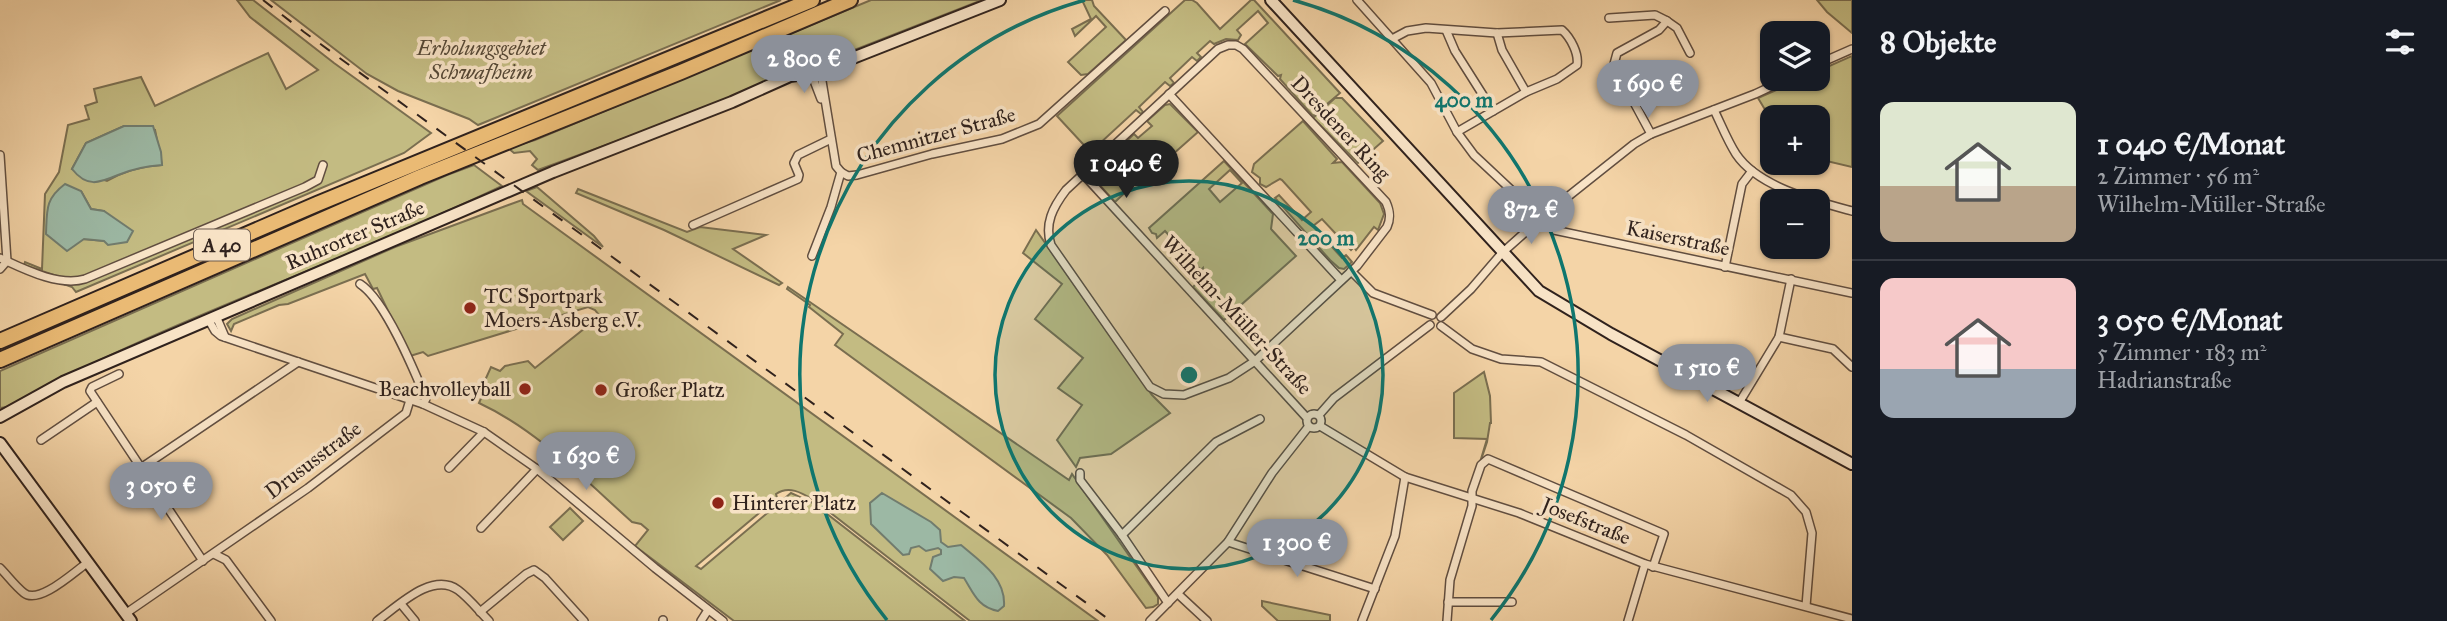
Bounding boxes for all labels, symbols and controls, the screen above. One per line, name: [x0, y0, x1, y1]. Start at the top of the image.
map controls: [1760, 21, 1830, 259]
button: layers: [1760, 21, 1830, 91]
icon: filters: [2381, 23, 2419, 61]
text: 8 Objekte: [1880, 24, 1997, 60]
park label: Erholungsgebiet Schwafheim: [416, 35, 547, 85]
pin: 2 800 €: [739, 36, 869, 95]
text: 2 800 €: [767, 44, 841, 72]
pin: 1 690 €: [1583, 60, 1713, 120]
text: 1 690 €: [1613, 69, 1683, 97]
street label: Dresdener Ring: [1286, 70, 1396, 186]
text: 400 m: [1435, 87, 1494, 113]
street label: Chemnitzer Straße: [854, 101, 1019, 169]
button: +: [1760, 105, 1830, 175]
text: 1 040 €/Monat: [2097, 126, 2285, 162]
icon: home: [1936, 130, 2020, 214]
pin: 1 040 €: [1061, 140, 1191, 200]
text: 1 040 €: [1090, 149, 1162, 177]
text: 2 Zimmer · 56 m²: [2097, 162, 2259, 190]
pin: 872 €: [1482, 187, 1580, 246]
button: −: [1760, 189, 1830, 259]
text: Wilhelm-Müller-Straße: [2097, 190, 2326, 218]
street label: Ruhrorter Straße: [282, 194, 429, 276]
text: 872 €: [1504, 195, 1558, 223]
street label: Kaiserstraße: [1624, 214, 1732, 262]
text: 200 m: [1298, 225, 1355, 251]
road number: A 40: [194, 230, 250, 260]
street label: Wilhelm-Müller-Straße: [1156, 230, 1318, 400]
place label: TC Sportpark Moers-Asberg e.V.: [484, 283, 641, 333]
marker: TC Sportpark Moers-Asberg e.V.: [462, 300, 478, 316]
text: 3 050 €/Monat: [2097, 302, 2282, 338]
icon: home: [1936, 306, 2020, 390]
text: 5 Zimmer · 183 m²: [2097, 338, 2267, 366]
pin: 1 510 €: [1642, 344, 1772, 404]
text: 1 510 €: [1674, 353, 1740, 381]
centre of rings: [1177, 363, 1201, 387]
text: Hadrianstraße: [2097, 366, 2232, 394]
place label: Beachvolleyball: [379, 376, 511, 402]
place label: Großer Platz: [615, 377, 725, 403]
marker: Beachvolleyball: [517, 381, 533, 397]
marker: Großer Platz: [593, 382, 609, 398]
street label: Drususstraße: [260, 415, 366, 505]
pin: 1 630 €: [521, 433, 651, 492]
text: 1 630 €: [552, 441, 620, 469]
pin: 3 050 €: [96, 462, 226, 522]
text: 3 050 €: [126, 471, 196, 499]
place label: Hinterer Platz: [732, 490, 856, 516]
street label: Josefstraße: [1536, 491, 1635, 551]
marker: Hinterer Platz: [710, 495, 726, 511]
pin: 1 300 €: [1232, 520, 1362, 579]
text: 1 300 €: [1263, 528, 1331, 556]

